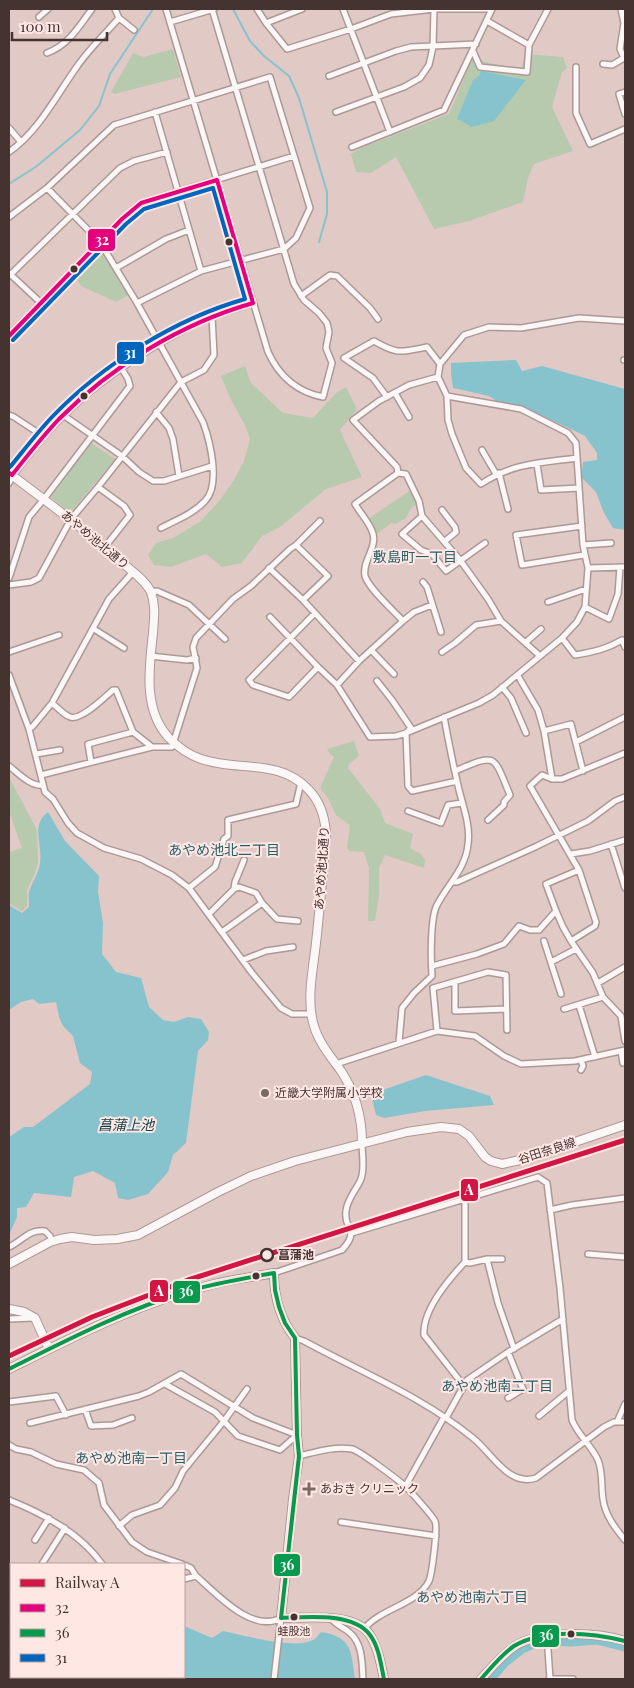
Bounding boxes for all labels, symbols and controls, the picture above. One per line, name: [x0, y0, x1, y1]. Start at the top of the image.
scale bar: [12, 10, 108, 42]
text: 100 m: [20, 16, 61, 36]
line badge: 32: [87, 228, 116, 252]
text: 32: [95, 230, 109, 249]
unlabelled marker: [224, 237, 234, 247]
unlabelled marker: [69, 264, 79, 274]
line badge: 31: [116, 341, 145, 365]
text: 31: [124, 343, 136, 362]
unlabelled marker: [79, 391, 89, 401]
street label: あやめ池北通り: [58, 506, 133, 572]
district label: 敷島町一丁目: [373, 547, 457, 566]
street label: あやめ池北通り: [310, 825, 332, 910]
district label: あやめ池北二丁目: [168, 840, 280, 859]
place label: 近畿大学附属小学校: [275, 1084, 383, 1100]
marker: 近畿大学附属小学校: [259, 1087, 271, 1099]
water label: 菖蒲上池: [98, 1115, 156, 1134]
street label: 谷田奈良線: [516, 1133, 578, 1167]
line badge: A: [460, 1178, 479, 1202]
text: A: [463, 1180, 474, 1199]
place label: 菖蒲池: [278, 1246, 314, 1262]
marker: 菖蒲池: [260, 1248, 274, 1262]
unlabelled marker: [251, 1271, 261, 1281]
line badge: A: [149, 1279, 169, 1303]
line badge: 36: [172, 1280, 201, 1304]
text: A: [153, 1281, 164, 1300]
text: 36: [179, 1281, 193, 1300]
district label: あやめ池南二丁目: [441, 1376, 553, 1395]
district label: あやめ池南一丁目: [75, 1448, 187, 1467]
place label: あおき クリニック: [320, 1480, 419, 1496]
marker: あおき クリニック: [302, 1482, 316, 1496]
line badge: 36: [273, 1553, 301, 1577]
text: 36: [280, 1555, 294, 1574]
legend: [10, 1563, 185, 1678]
text: Railway A: [55, 1572, 120, 1592]
district label: あやめ池南六丁目: [416, 1587, 528, 1606]
text: 32: [55, 1597, 69, 1617]
marker: 蛙股池: [289, 1612, 299, 1622]
text: 36: [55, 1622, 70, 1642]
place label: 蛙股池: [278, 1623, 311, 1638]
line badge: 36: [531, 1624, 560, 1648]
text: 36: [539, 1625, 553, 1644]
unlabelled marker: [566, 1629, 576, 1639]
text: 31: [55, 1647, 68, 1667]

